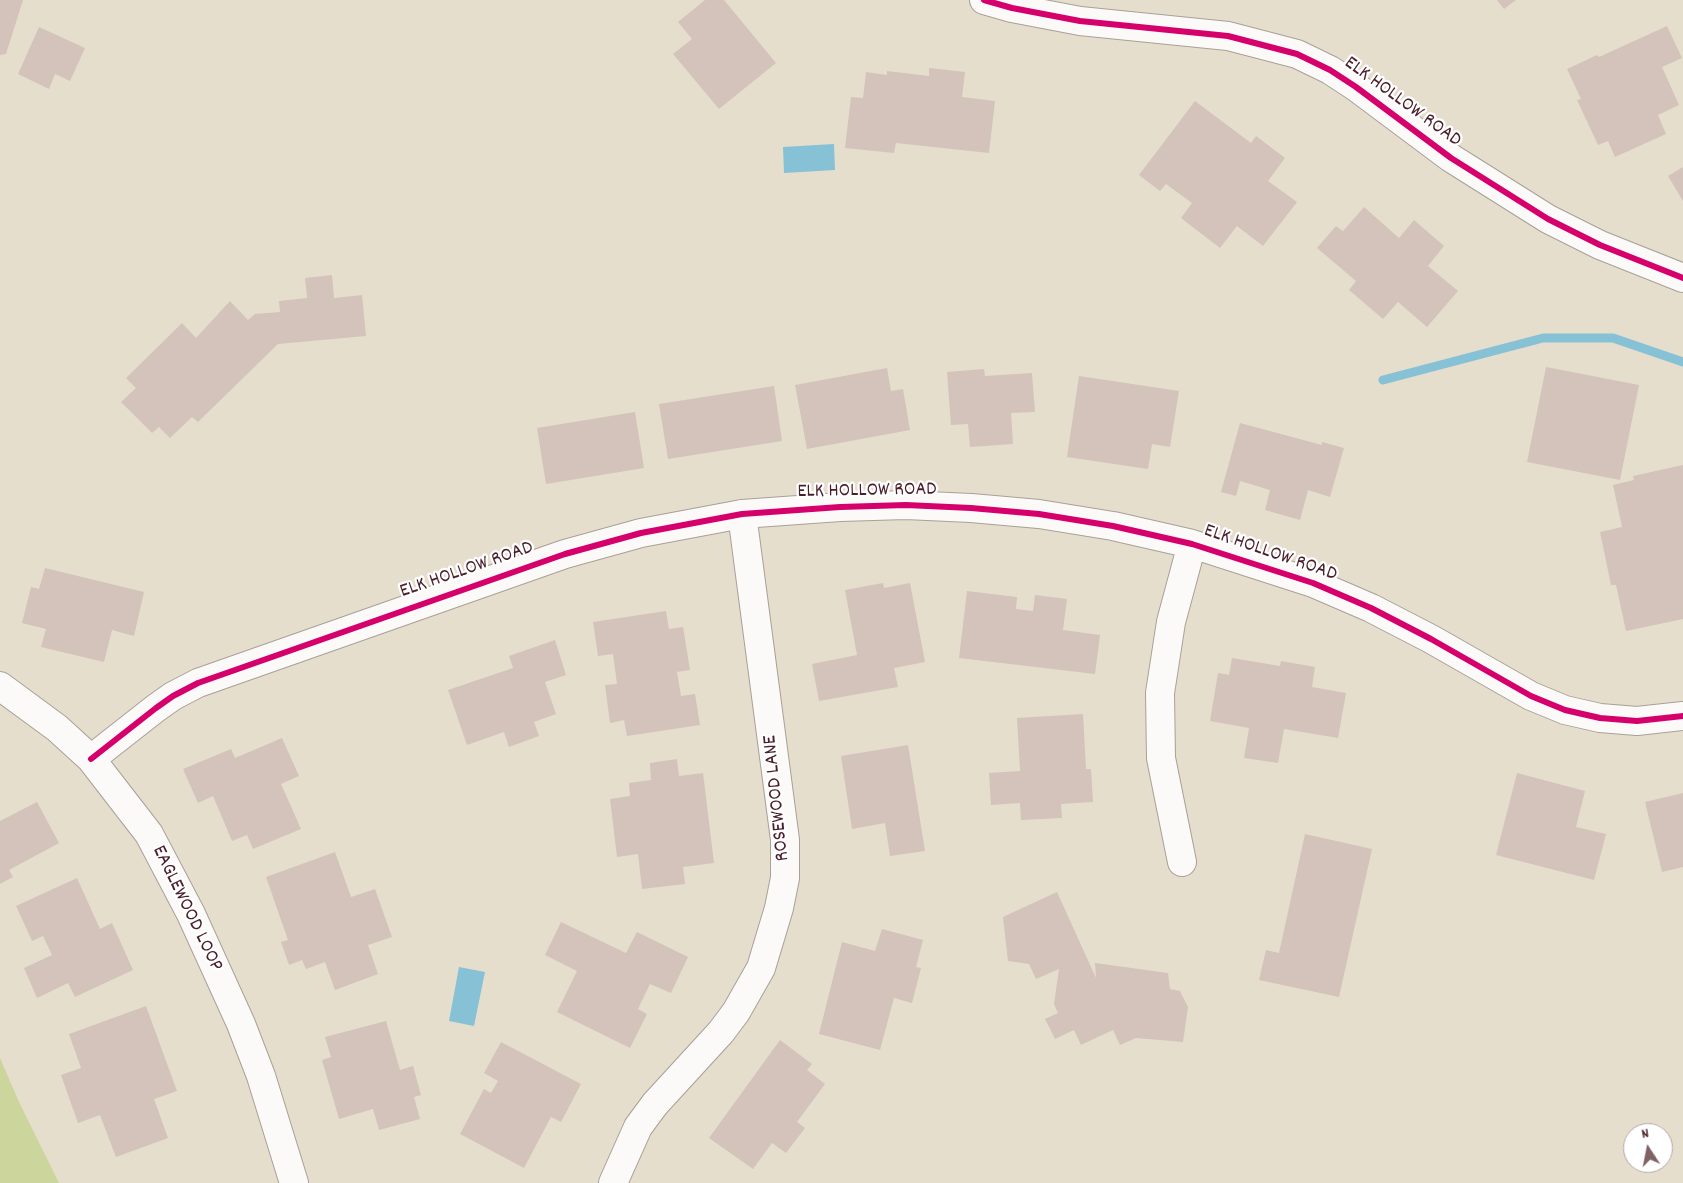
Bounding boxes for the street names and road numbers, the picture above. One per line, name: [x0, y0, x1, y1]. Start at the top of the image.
street label: ELK HOLLOW ROAD: [1339, 52, 1465, 154]
street label: ELK HOLLOW ROAD: [797, 479, 937, 505]
street label: ELK HOLLOW ROAD: [1200, 520, 1340, 588]
street label: ELK HOLLOW ROAD: [397, 537, 537, 605]
street label: ROSEWOOD LANE: [759, 734, 797, 862]
street label: EAGLEWOOD LOOP: [145, 842, 227, 976]

